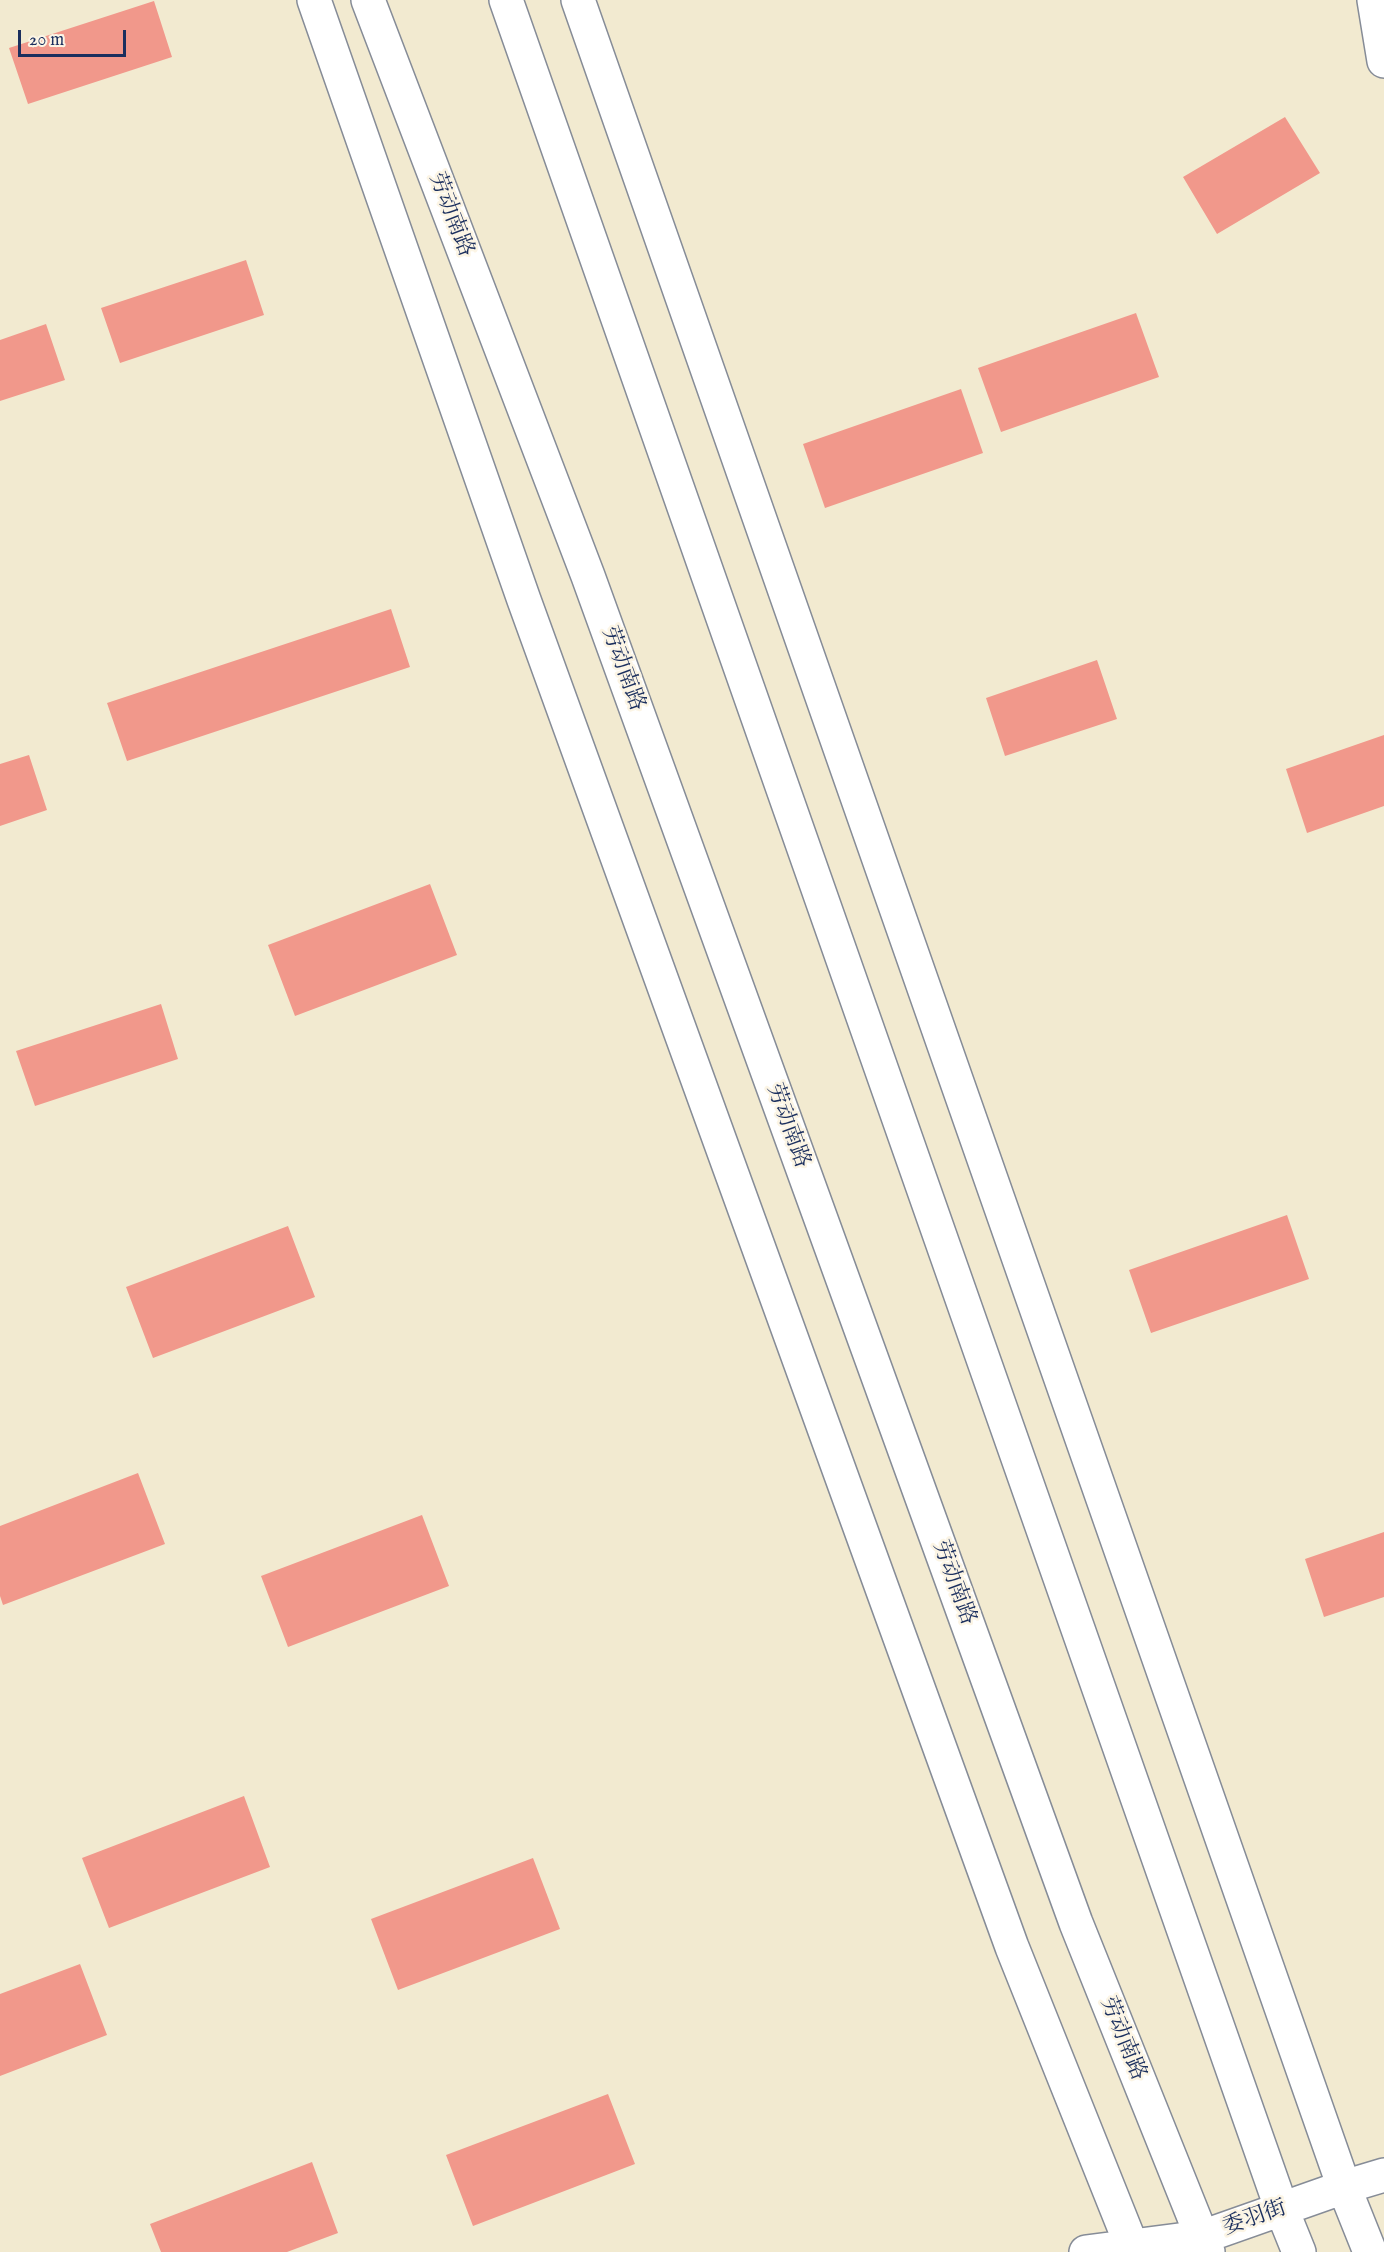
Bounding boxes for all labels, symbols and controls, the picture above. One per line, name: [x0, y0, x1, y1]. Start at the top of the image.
scale bar: [21, 18, 129, 56]
text: 20 m: [29, 29, 64, 52]
street label: 劳动南路: [422, 169, 478, 261]
street label: 劳动南路: [595, 623, 649, 715]
street label: 劳动南路: [760, 1080, 814, 1172]
street label: 劳动南路: [926, 1537, 980, 1629]
street label: 劳动南路: [1093, 1993, 1151, 2085]
street label: 委羽街: [1220, 2196, 1290, 2242]

